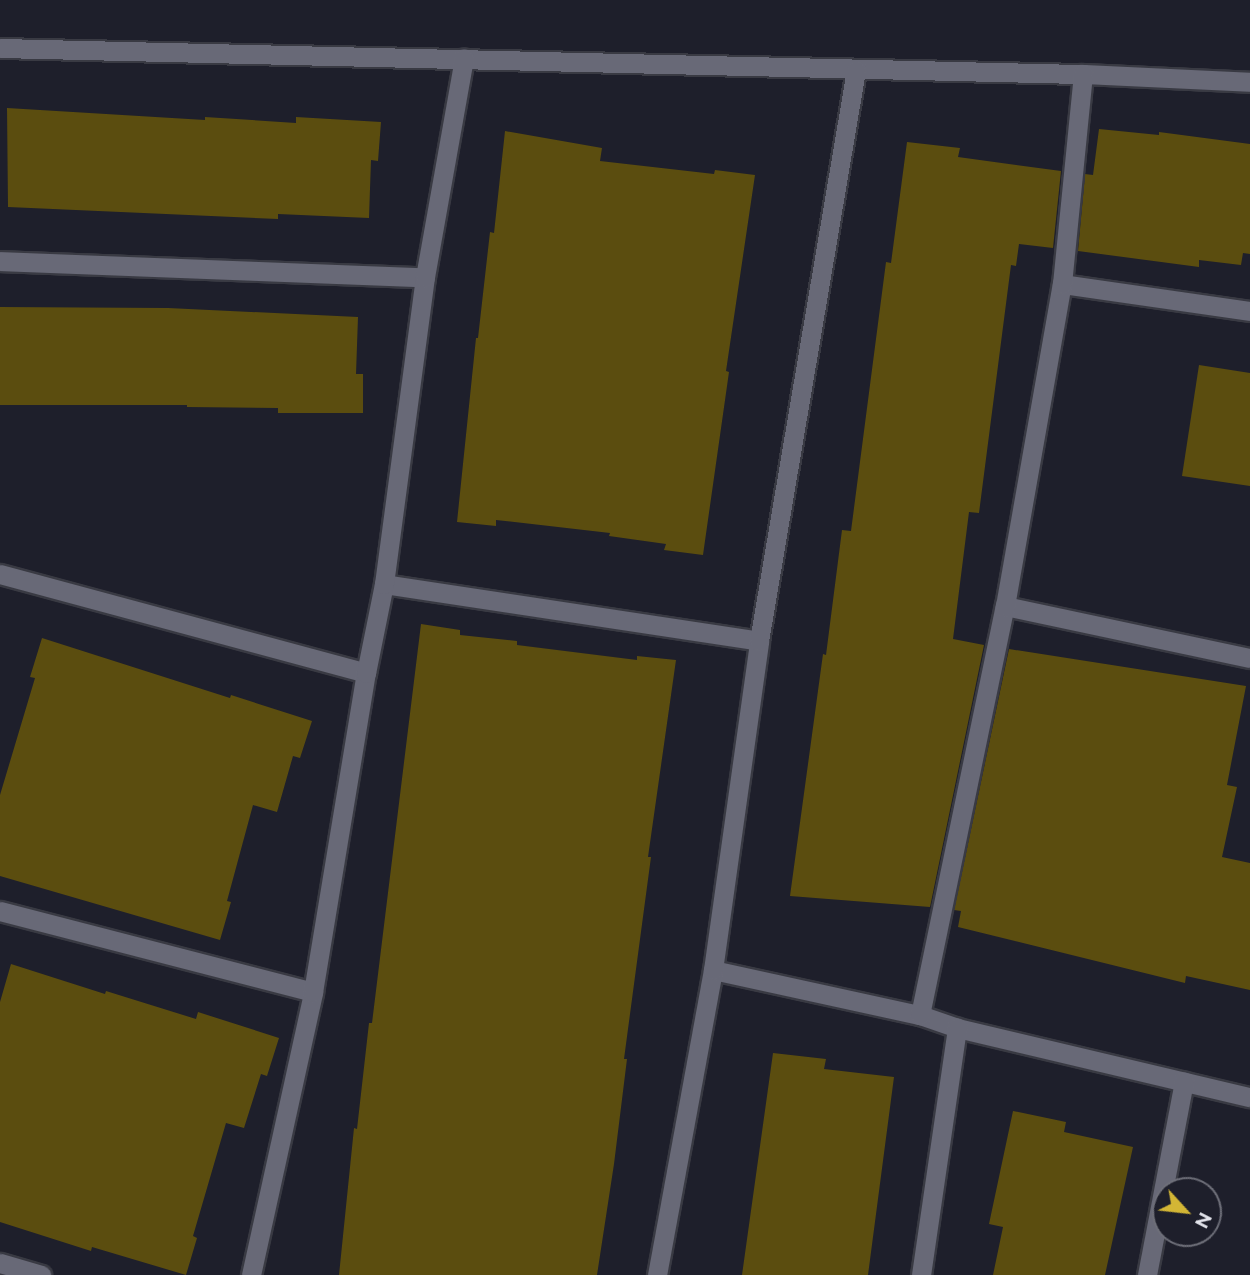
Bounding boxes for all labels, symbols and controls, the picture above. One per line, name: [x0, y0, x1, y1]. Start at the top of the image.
north arrow: [1152, 1177, 1222, 1247]
text: N: [1191, 1209, 1217, 1232]

